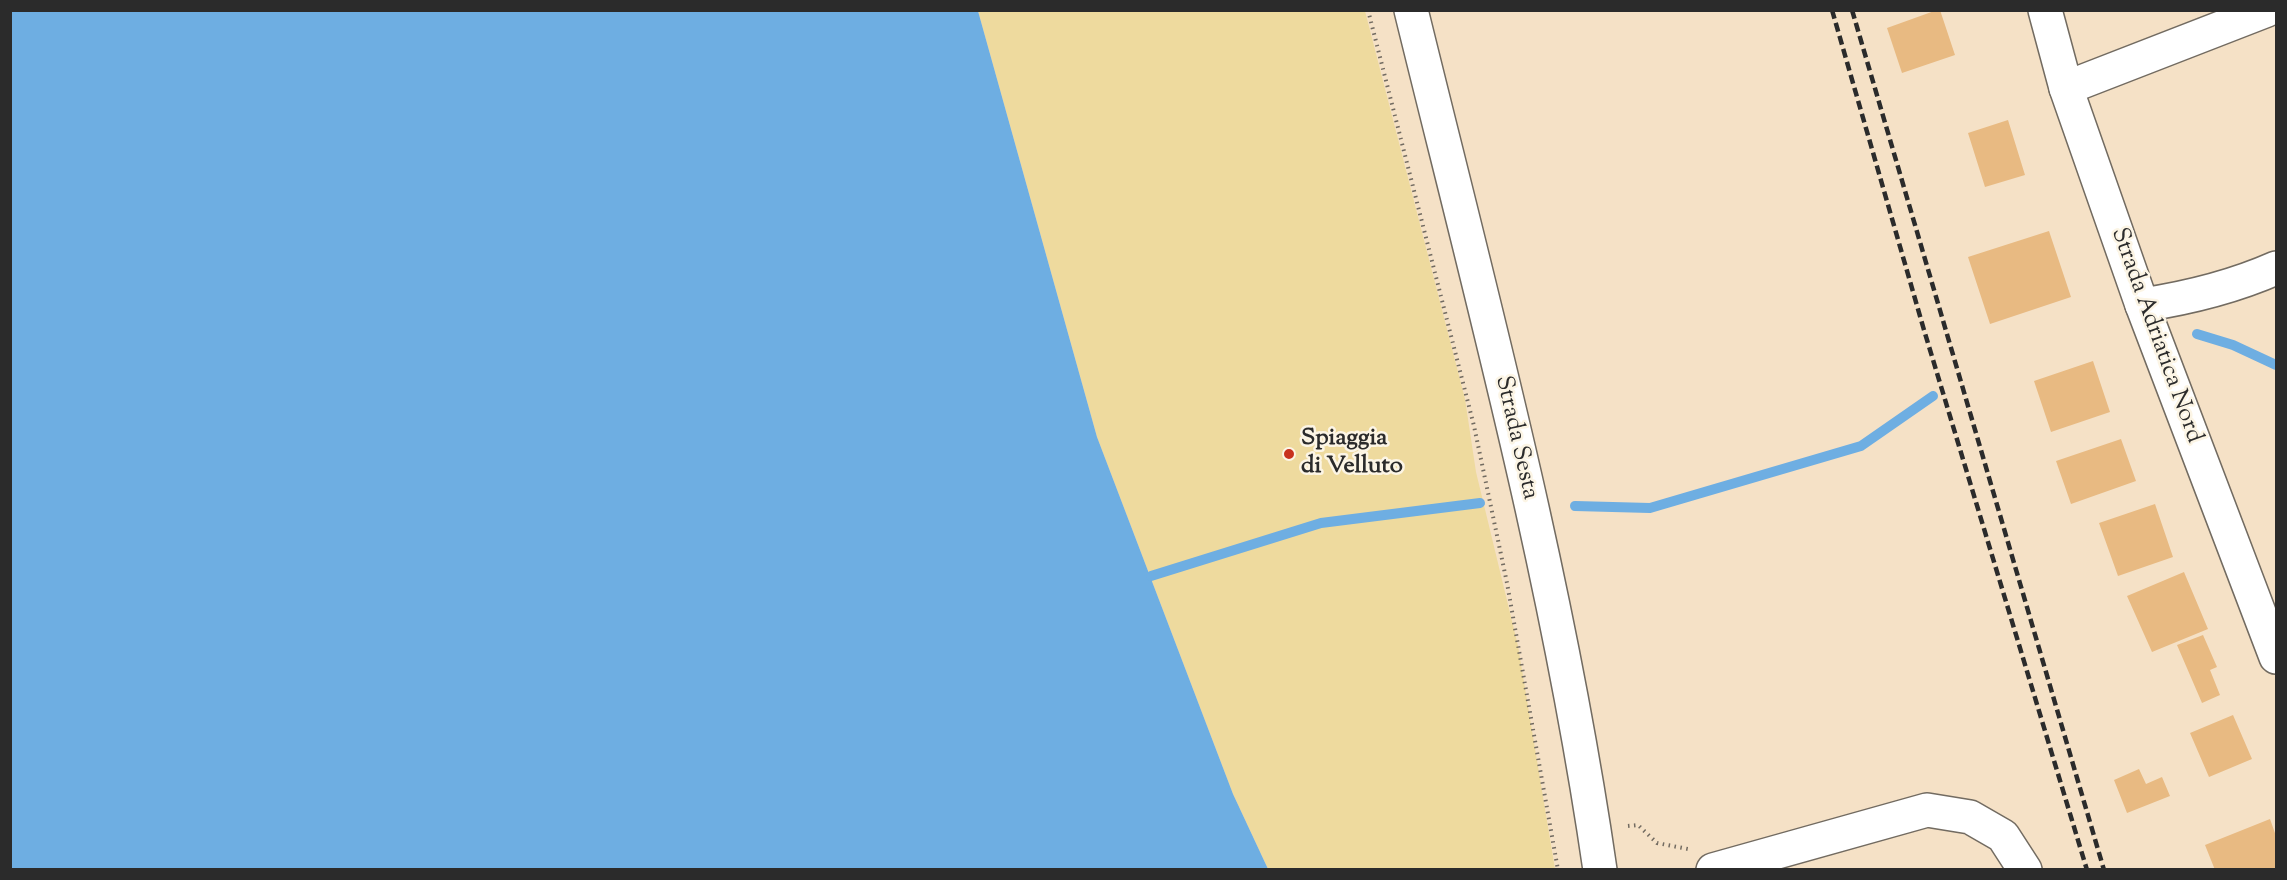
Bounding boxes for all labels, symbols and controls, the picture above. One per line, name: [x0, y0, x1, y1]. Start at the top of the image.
street label: Strada Adriatica Nord: [2103, 225, 2207, 447]
street label: Strada Sesta: [1487, 373, 1543, 503]
place label: Spiaggia di Velluto: [1301, 426, 1403, 482]
marker: Spiaggia di Velluto: [1282, 447, 1296, 461]

